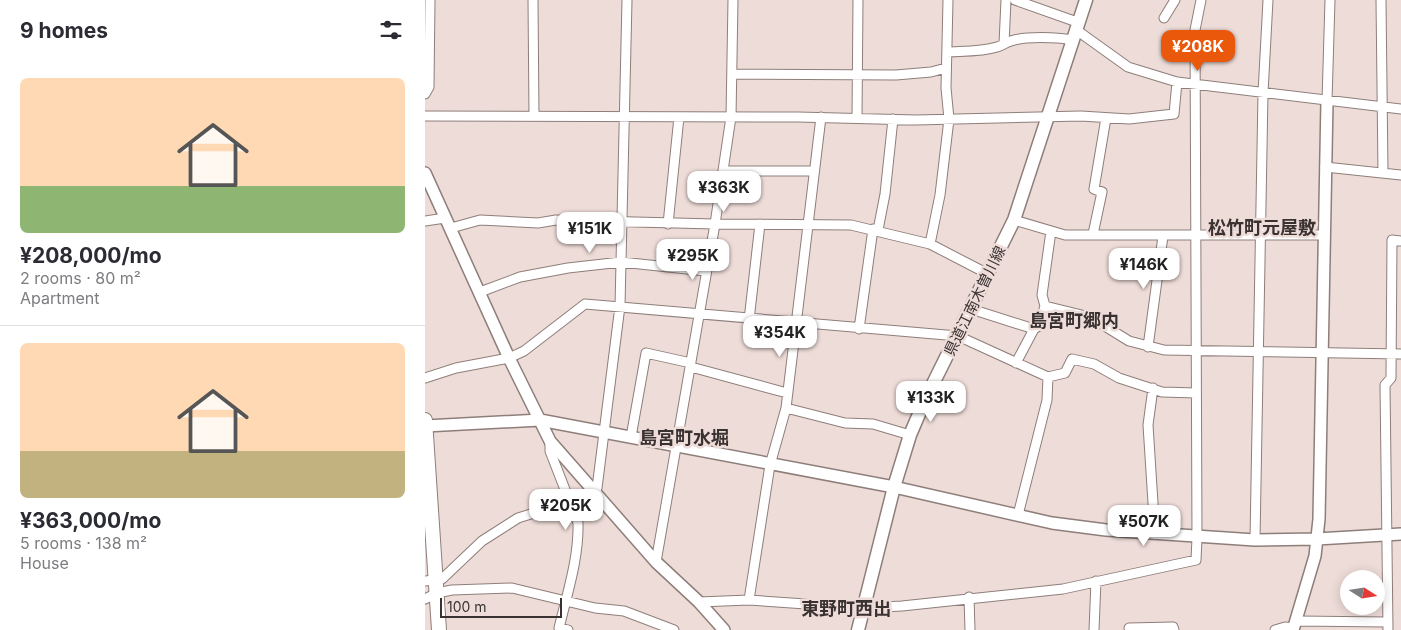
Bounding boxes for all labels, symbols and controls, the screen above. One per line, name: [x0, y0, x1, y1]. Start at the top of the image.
icon: filters: [377, 16, 405, 44]
text: 9 homes: [20, 18, 108, 43]
pin: ¥208K: [1163, 30, 1233, 72]
text: ¥208K: [1172, 36, 1224, 56]
icon: home: [168, 110, 258, 200]
pin: ¥363K: [689, 170, 759, 213]
text: ¥363K: [698, 177, 750, 197]
pin: ¥151K: [555, 212, 625, 254]
district label: 松竹町元屋敷: [1208, 217, 1316, 238]
text: ¥151K: [568, 218, 612, 238]
pin: ¥295K: [658, 238, 728, 281]
text: ¥208,000/mo: [20, 243, 162, 268]
street label: 県道江南木曽川線: [940, 243, 1009, 359]
text: ¥295K: [667, 245, 719, 265]
pin: ¥146K: [1109, 248, 1179, 290]
text: ¥146K: [1120, 254, 1168, 274]
text: 2 rooms · 80 m²: [20, 268, 141, 288]
text: Apartment: [20, 288, 100, 308]
district label: 島宮町郷内: [1029, 310, 1119, 331]
pin: ¥354K: [745, 316, 815, 358]
text: ¥354K: [754, 322, 806, 342]
icon: home: [168, 376, 258, 466]
pin: ¥133K: [896, 380, 966, 423]
text: ¥133K: [907, 387, 955, 407]
district label: 島宮町水堀: [639, 427, 729, 448]
pin: ¥205K: [531, 488, 601, 531]
text: ¥205K: [540, 495, 592, 515]
pin: ¥507K: [1109, 504, 1179, 547]
text: ¥363,000/mo: [20, 508, 161, 533]
text: ¥507K: [1119, 511, 1169, 531]
text: 5 rooms · 138 m²: [20, 533, 147, 553]
text: House: [20, 553, 69, 573]
north arrow: [1340, 570, 1385, 615]
map controls: [1340, 570, 1385, 615]
scale bar: [440, 595, 563, 618]
text: 100 m: [447, 598, 487, 615]
district label: 東野町西出: [801, 598, 891, 619]

